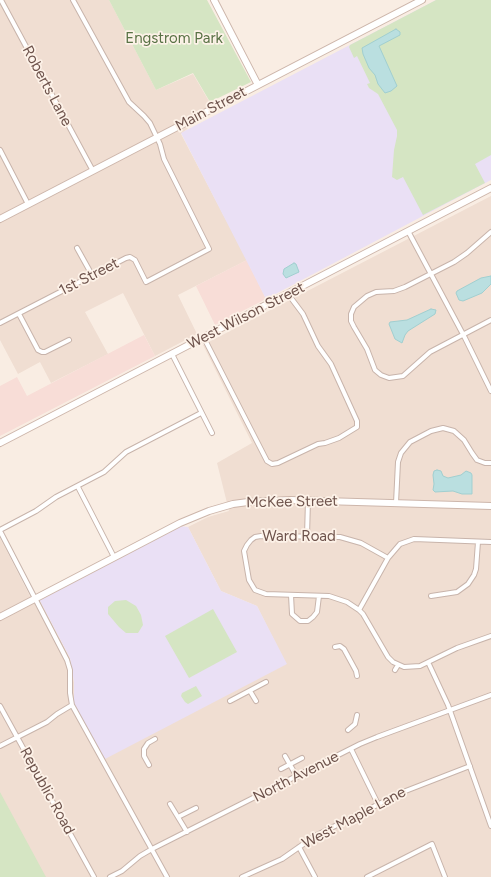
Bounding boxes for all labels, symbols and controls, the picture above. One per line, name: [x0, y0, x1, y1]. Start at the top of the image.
park label: Engstrom Park: [125, 30, 223, 48]
street label: Roberts Lane: [18, 43, 76, 129]
street label: Main Street: [172, 83, 250, 135]
street label: 1st Street: [56, 254, 122, 300]
street label: West Wilson Street: [184, 279, 308, 353]
street label: McKee Street: [246, 492, 338, 512]
street label: Ward Road: [262, 528, 336, 546]
street label: Republic Road: [16, 744, 78, 838]
street label: North Avenue: [250, 748, 342, 806]
street label: West Maple Lane: [299, 783, 409, 853]

